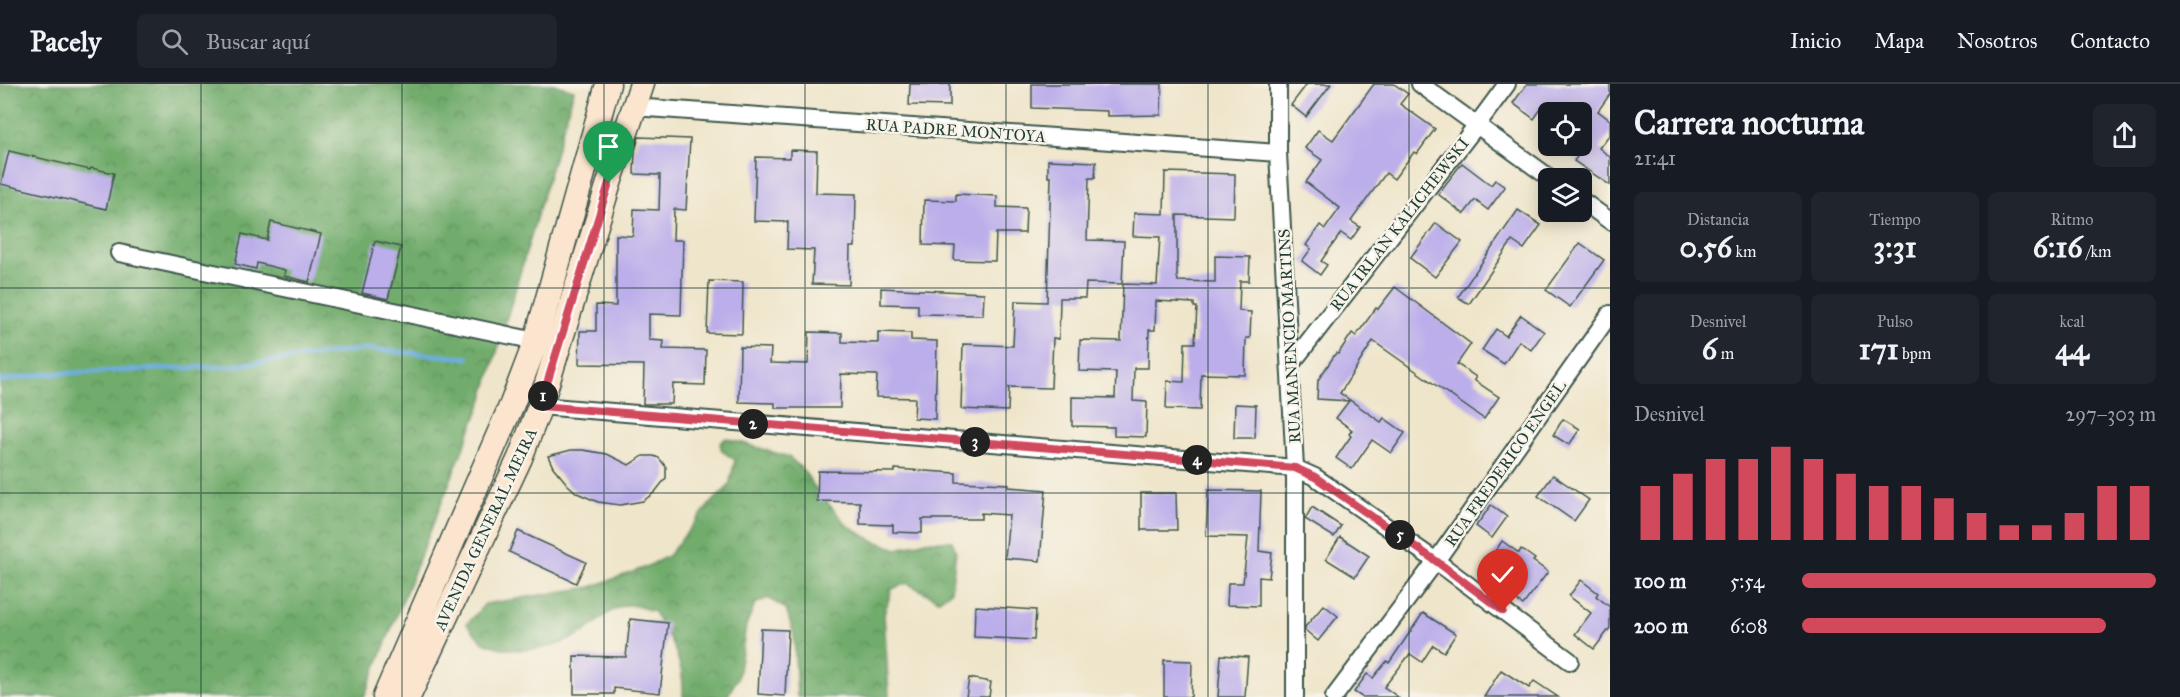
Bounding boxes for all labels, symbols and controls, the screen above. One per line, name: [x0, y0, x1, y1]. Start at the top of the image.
search box: [137, 14, 557, 68]
text: Pacely: [30, 24, 101, 59]
icon: search: [158, 25, 191, 58]
text: Buscar aquí: [206, 28, 310, 55]
text: Inicio: [1790, 28, 1841, 54]
text: Mapa: [1874, 28, 1924, 54]
text: Nosotros: [1957, 28, 2037, 54]
text: Contacto: [2070, 28, 2150, 54]
map controls: [1538, 102, 1592, 222]
button: locate: [1538, 102, 1592, 156]
text: Carrera nocturna: [1634, 103, 1864, 143]
button: share: [2093, 104, 2156, 167]
street label: RUA PADRE MONTOYA: [865, 115, 1047, 146]
pin: [583, 121, 634, 183]
icon: arrive: [592, 130, 625, 163]
street label: RUA IRLAN KALICHEWSKI: [1326, 134, 1473, 315]
text: 21:41: [1634, 146, 1676, 170]
button: layers: [1538, 168, 1592, 222]
text: Distancia: [1687, 210, 1749, 229]
text: Tiempo: [1869, 210, 1921, 229]
text: Ritmo: [2051, 210, 2093, 229]
street label: RUA MANENCIO MARTINS: [1274, 228, 1305, 444]
text: 0.56: [1680, 229, 1732, 265]
text: 3:31: [1873, 229, 1917, 265]
text: 6:16: [2033, 229, 2083, 265]
text: km: [1732, 242, 1756, 261]
text: /km: [2083, 242, 2111, 261]
text: Desnivel: [1690, 312, 1746, 331]
text: Pulso: [1877, 312, 1913, 331]
text: kcal: [2059, 312, 2085, 331]
text: 6: [1702, 331, 1717, 367]
text: 171: [1859, 331, 1899, 367]
text: 44: [2055, 331, 2089, 367]
text: m: [1717, 344, 1734, 363]
text: bpm: [1899, 344, 1931, 363]
street label: RUA FREDERICO ENGEL: [1441, 376, 1570, 550]
pin: 1: [528, 381, 558, 411]
text: 1: [540, 386, 546, 405]
text: Desnivel: [1634, 402, 1705, 426]
text: 297–303 m: [2066, 402, 2156, 426]
pin: 2: [738, 409, 768, 439]
text: 2: [749, 414, 757, 433]
street label: AVENIDA GENERAL MEIRA: [430, 425, 541, 634]
pin: 3: [960, 427, 990, 457]
text: 3: [972, 432, 978, 451]
pin: 4: [1182, 445, 1212, 475]
text: 4: [1193, 450, 1201, 469]
pin: 5: [1385, 520, 1415, 550]
text: 5: [1396, 525, 1404, 544]
pin: [1477, 549, 1528, 611]
icon: check: [1486, 558, 1519, 591]
text: 100 m: [1634, 569, 1686, 593]
text: 5:54: [1730, 569, 1764, 593]
text: 200 m: [1634, 614, 1688, 638]
text: 6:08: [1730, 614, 1768, 638]

